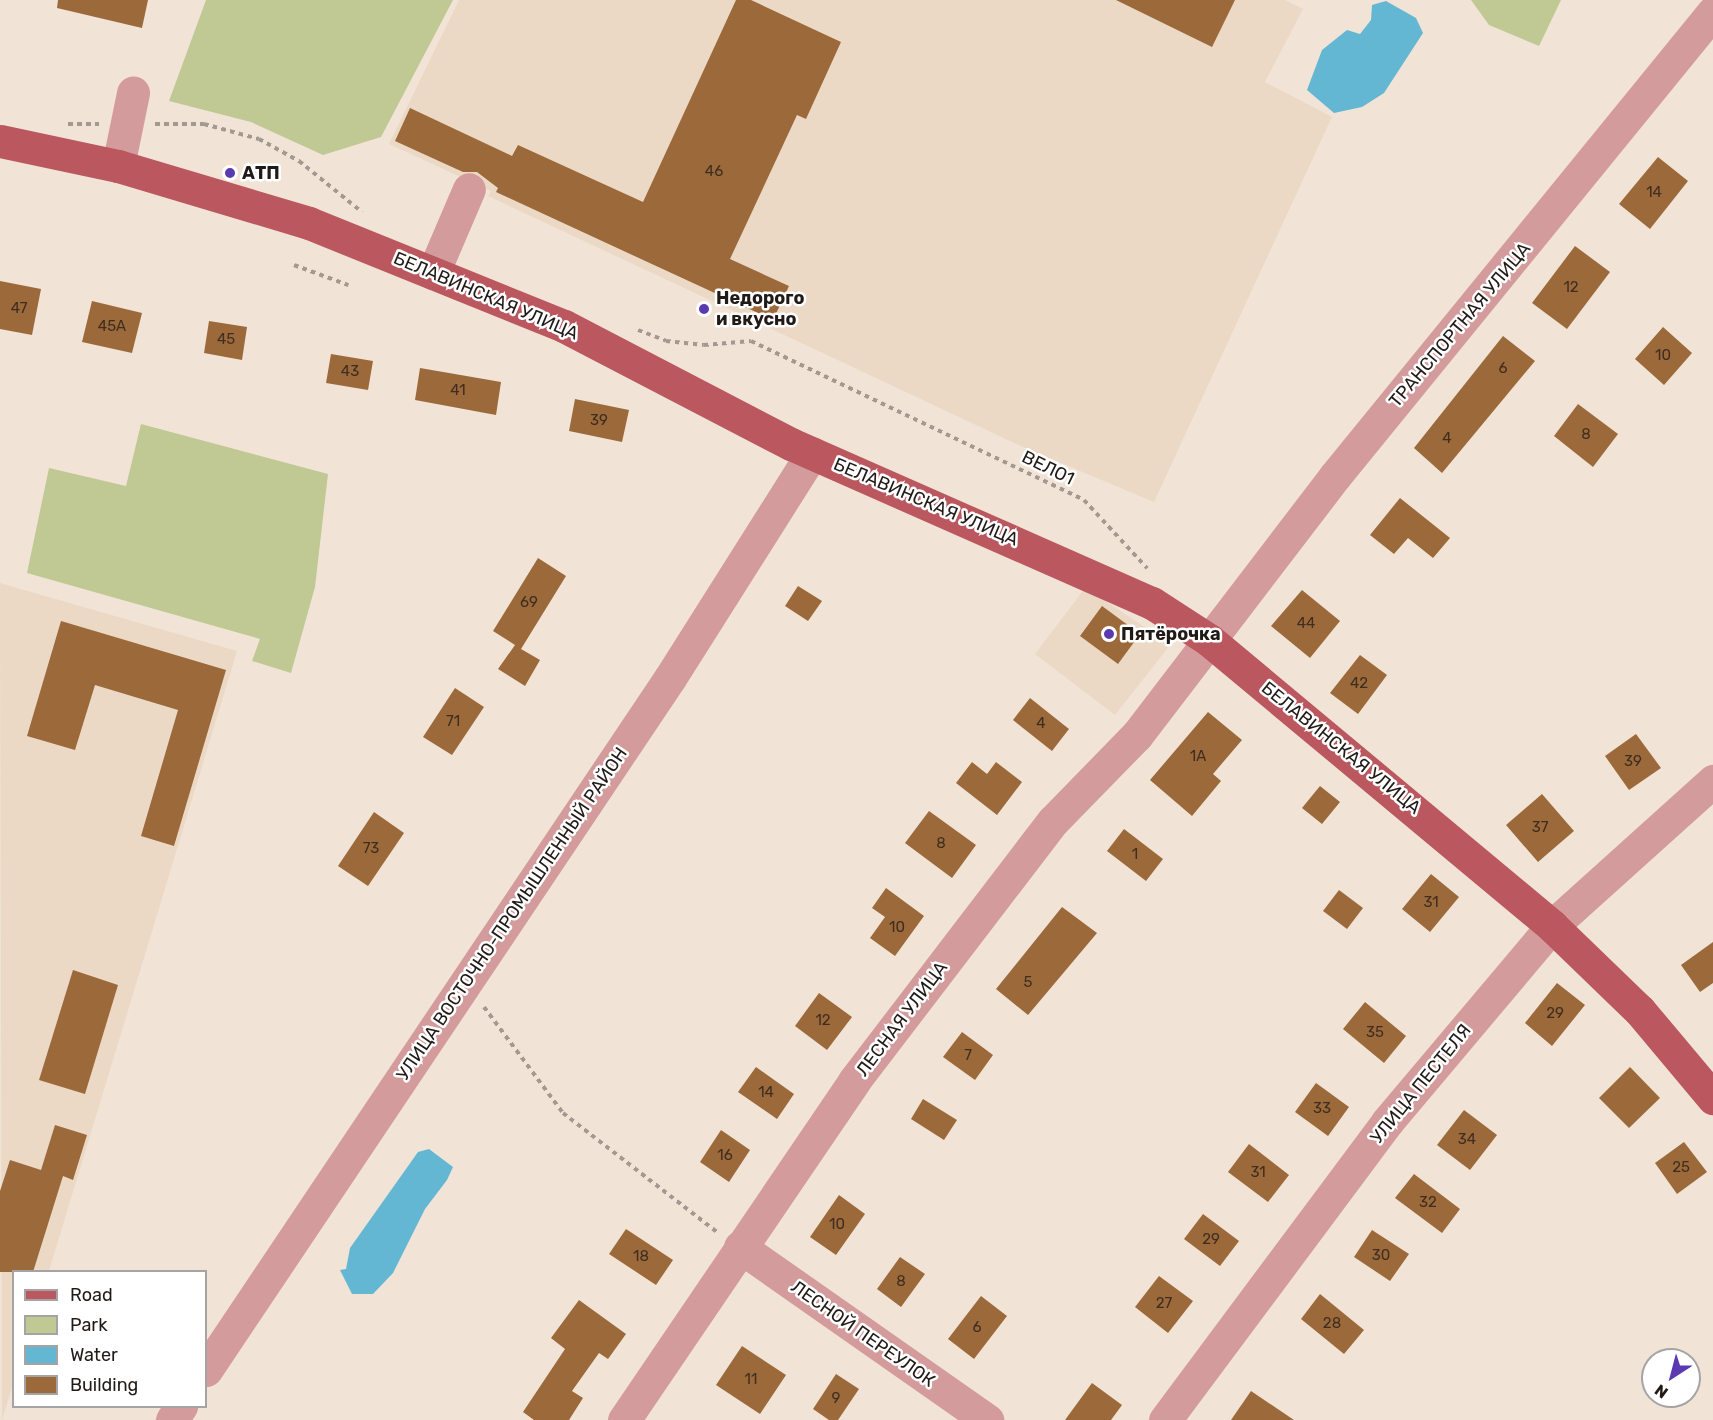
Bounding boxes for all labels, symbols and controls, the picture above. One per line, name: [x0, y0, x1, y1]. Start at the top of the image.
place label: АТП: [242, 162, 280, 184]
house number: 46: [705, 163, 723, 181]
marker: АТП: [223, 166, 237, 180]
house number: 14: [1646, 184, 1662, 202]
street label: ТРАНСПОРТНАЯ УЛИЦА: [1385, 238, 1535, 412]
street label: БЕЛАВИНСКАЯ УЛИЦА: [390, 247, 582, 345]
house number: 12: [1563, 279, 1579, 297]
place label: Недорого и вкусно: [716, 288, 804, 330]
house number: 47: [11, 300, 27, 318]
marker: Недорого и вкусно: [697, 302, 711, 316]
house number: 45А: [98, 318, 126, 336]
house number: 45: [217, 331, 235, 349]
house number: 10: [1655, 347, 1671, 365]
house number: 6: [1498, 360, 1508, 378]
house number: 43: [341, 363, 359, 381]
house number: 41: [450, 382, 466, 400]
house number: 39: [590, 412, 608, 430]
house number: 8: [1581, 426, 1591, 444]
house number: 4: [1442, 430, 1452, 448]
street label: ВЕЛО1: [1018, 446, 1078, 490]
street label: БЕЛАВИНСКАЯ УЛИЦА: [830, 453, 1022, 551]
house number: 69: [520, 594, 538, 612]
house number: 44: [1297, 615, 1315, 633]
place label: Пятёрочка: [1121, 623, 1221, 645]
marker: Пятёрочка: [1102, 627, 1116, 641]
house number: 42: [1350, 675, 1368, 693]
street label: БЕЛАВИНСКАЯ УЛИЦА: [1257, 677, 1425, 819]
house number: 71: [446, 713, 460, 731]
house number: 4: [1036, 715, 1046, 733]
street label: УЛИЦА ВОСТОЧНО-ПРОМЫШЛЕННЫЙ РАЙОН: [392, 743, 632, 1085]
house number: 1А: [1190, 748, 1206, 766]
house number: 39: [1624, 753, 1642, 771]
house number: 37: [1532, 819, 1548, 837]
house number: 8: [936, 835, 946, 853]
house number: 73: [363, 840, 379, 858]
house number: 1: [1132, 846, 1138, 864]
house number: 31: [1423, 894, 1439, 912]
house number: 10: [889, 919, 905, 937]
street label: ЛЕСНАЯ УЛИЦА: [852, 957, 952, 1081]
house number: 5: [1024, 974, 1032, 992]
house number: 29: [1546, 1005, 1564, 1023]
house number: 12: [815, 1012, 831, 1030]
street label: УЛИЦА ПЕСТЕЛЯ: [1366, 1020, 1476, 1148]
house number: 35: [1366, 1024, 1384, 1042]
house number: 7: [964, 1047, 972, 1065]
house number: 14: [758, 1084, 774, 1102]
house number: 33: [1313, 1100, 1331, 1118]
house number: 34: [1458, 1131, 1476, 1149]
house number: 16: [717, 1147, 733, 1165]
house number: 25: [1672, 1159, 1690, 1177]
house number: 31: [1250, 1164, 1266, 1182]
house number: 32: [1419, 1194, 1437, 1212]
house number: 10: [829, 1216, 845, 1234]
house number: 29: [1202, 1231, 1220, 1249]
house number: 30: [1372, 1247, 1390, 1265]
house number: 18: [633, 1248, 649, 1266]
legend: [12, 1270, 207, 1408]
house number: 8: [896, 1273, 906, 1291]
street label: ЛЕСНОЙ ПЕРЕУЛОК: [787, 1276, 939, 1392]
text: Road: [70, 1284, 113, 1306]
house number: 27: [1156, 1295, 1172, 1313]
text: Park: [70, 1314, 107, 1336]
house number: 28: [1323, 1315, 1341, 1333]
house number: 6: [972, 1319, 982, 1337]
text: Water: [70, 1344, 118, 1366]
north arrow: [1641, 1348, 1701, 1408]
house number: 11: [745, 1371, 757, 1389]
text: Building: [70, 1374, 138, 1396]
text: N: [1651, 1380, 1672, 1402]
house number: 9: [832, 1390, 840, 1408]

